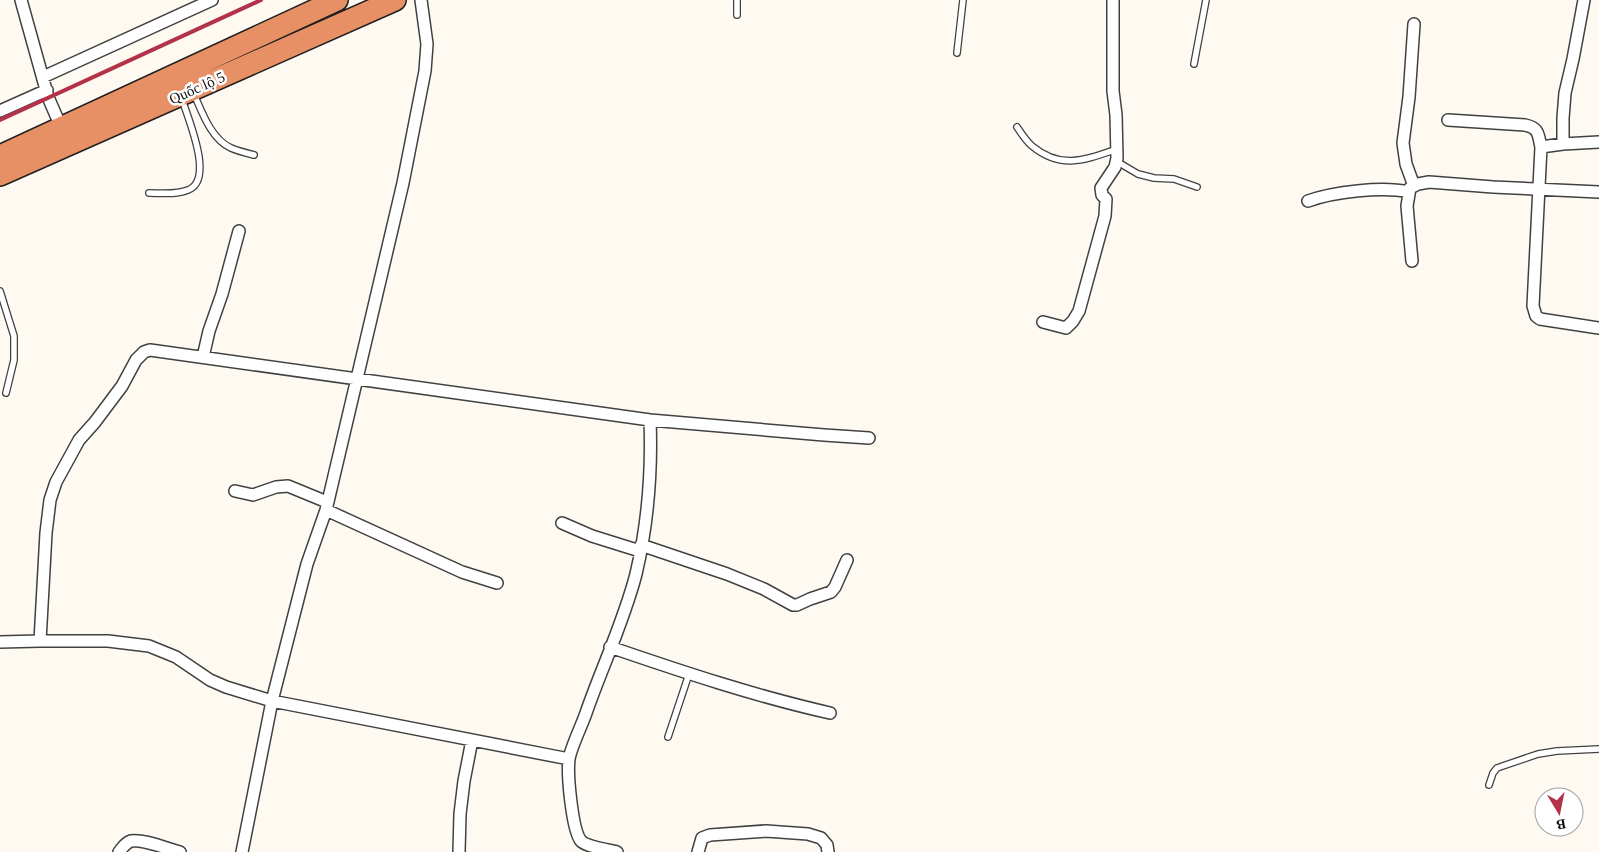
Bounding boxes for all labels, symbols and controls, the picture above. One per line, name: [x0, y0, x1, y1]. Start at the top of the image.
street label: Quốc lộ 5: [167, 69, 227, 107]
north arrow: [1534, 787, 1584, 837]
text: B: [1555, 816, 1567, 833]

